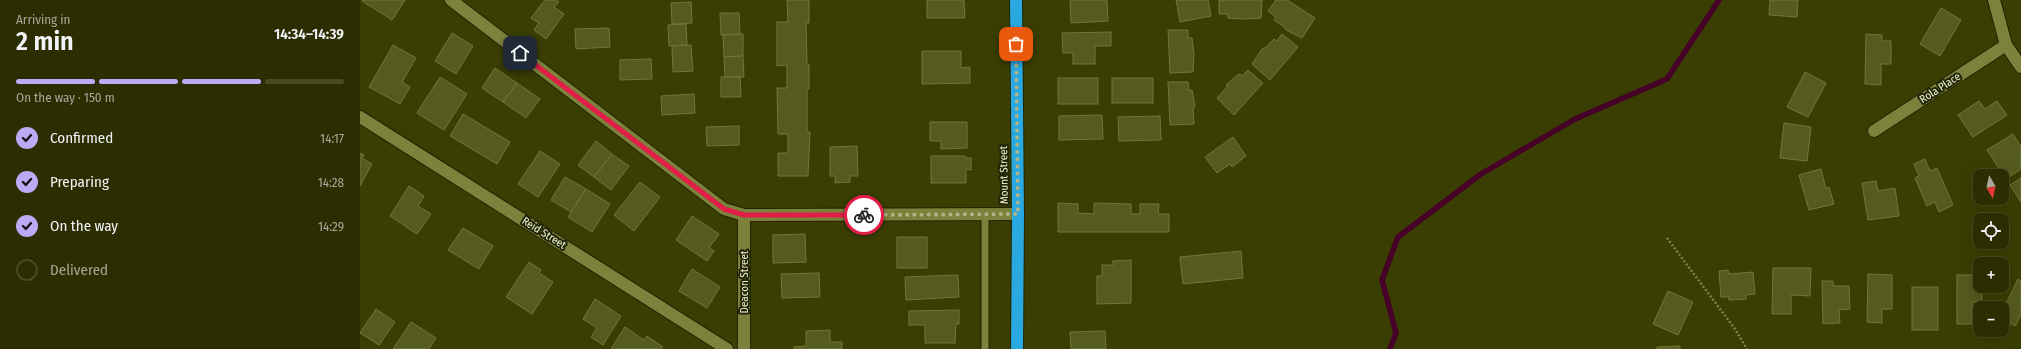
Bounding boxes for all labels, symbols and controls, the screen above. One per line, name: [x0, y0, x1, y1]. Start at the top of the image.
text: Arriving in: [16, 12, 70, 27]
text: 14:34–14:39: [274, 25, 344, 43]
text: 2 min: [16, 26, 74, 57]
pin: [999, 27, 1033, 61]
icon: bag: [1005, 33, 1027, 55]
pin: [503, 36, 537, 70]
icon: home: [509, 42, 531, 64]
street label: Rola Place: [1917, 70, 1963, 106]
text: On the way · 150 m: [16, 90, 115, 105]
icon: check: [16, 127, 38, 149]
text: Confirmed: [50, 129, 113, 147]
text: 14:17: [320, 131, 344, 146]
street label: Mount Street: [997, 145, 1011, 204]
north arrow: [1973, 169, 2009, 205]
map controls: [1973, 169, 2009, 337]
icon: check: [16, 171, 38, 193]
text: Preparing: [50, 173, 109, 191]
text: 14:28: [318, 175, 344, 190]
courier: [844, 195, 884, 235]
icon: bike: [853, 204, 875, 226]
button: locate: [1973, 213, 2009, 249]
street label: Reid Street: [520, 214, 569, 252]
icon: check: [16, 215, 38, 237]
text: On the way: [50, 217, 118, 235]
text: 14:29: [318, 219, 344, 234]
street label: Deacon Street: [738, 250, 751, 313]
button: +: [1973, 257, 2009, 293]
text: Delivered: [50, 261, 108, 279]
button: −: [1973, 301, 2009, 337]

